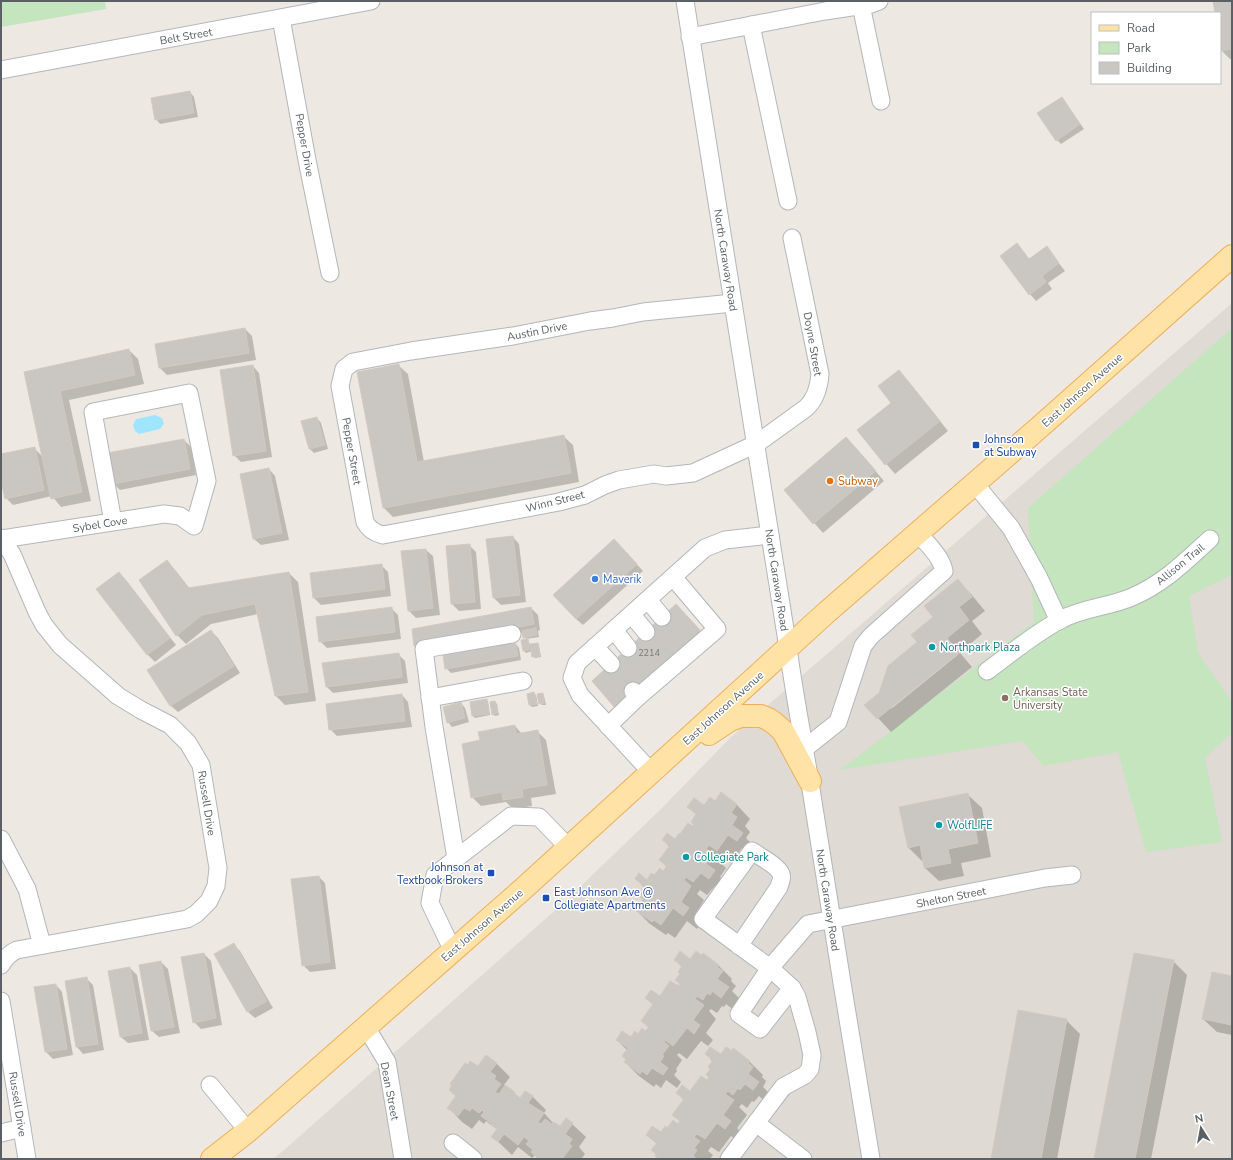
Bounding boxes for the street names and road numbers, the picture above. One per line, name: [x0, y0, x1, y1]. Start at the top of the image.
street label: Belt Street: [159, 24, 214, 48]
street label: Pepper Drive: [292, 112, 317, 178]
street label: North Caraway Road: [710, 208, 741, 312]
street label: Doyne Street: [799, 311, 826, 377]
street label: Austin Drive: [506, 318, 569, 345]
street label: East Johnson Avenue: [1039, 350, 1126, 431]
street label: Pepper Street: [338, 416, 365, 486]
street label: Winn Street: [524, 487, 586, 516]
street label: Sybel Cove: [72, 513, 129, 536]
street label: North Caraway Road: [761, 528, 792, 632]
street label: Allison Trail: [1153, 540, 1208, 589]
street label: East Johnson Avenue: [680, 668, 767, 749]
street label: Russell Drive: [194, 770, 219, 837]
street label: North Caraway Road: [812, 848, 843, 952]
street label: Shelton Street: [915, 883, 988, 912]
street label: East Johnson Avenue: [438, 885, 527, 965]
street label: Dean Street: [377, 1061, 403, 1122]
street label: Russell Drive: [5, 1071, 30, 1138]

